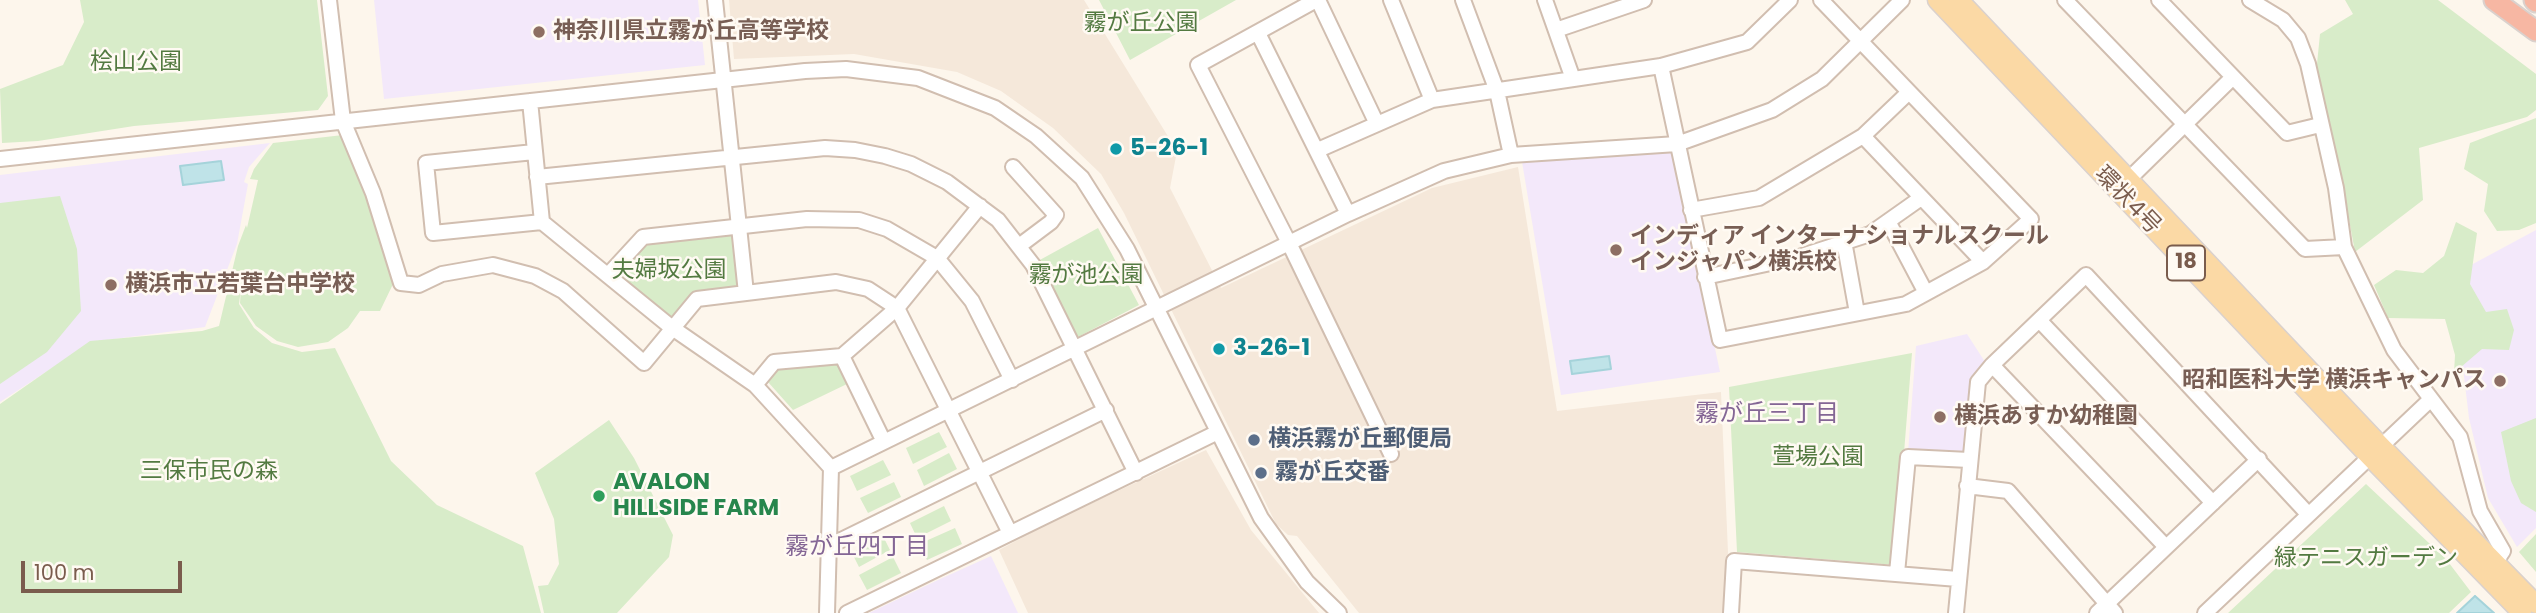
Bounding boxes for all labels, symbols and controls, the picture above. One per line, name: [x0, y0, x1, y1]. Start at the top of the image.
park label: 霧が丘公園: [1084, 10, 1198, 38]
place label: 神奈川県立霧が丘高等学校: [553, 18, 829, 46]
marker: 神奈川県立霧が丘高等学校: [531, 24, 547, 40]
park label: 桧山公園: [90, 49, 182, 77]
place label: 5-26-1: [1130, 135, 1208, 163]
marker: 5-26-1: [1108, 141, 1124, 157]
street label: 環状4号: [2088, 161, 2166, 241]
place label: インディア インターナショナルスクール インジャパン横浜校: [1630, 223, 2049, 277]
marker: インディア インターナショナルスクール インジャパン横浜校: [1608, 242, 1624, 258]
road number: 18: [2167, 246, 2205, 280]
park label: 夫婦坂公園: [612, 257, 726, 285]
park label: 霧が池公園: [1029, 262, 1143, 290]
place label: 横浜市立若葉台中学校: [125, 271, 355, 299]
marker: 横浜市立若葉台中学校: [103, 277, 119, 293]
place label: 3-26-1: [1233, 335, 1310, 363]
marker: 3-26-1: [1211, 341, 1227, 357]
place label: 昭和医科大学 横浜キャンパス: [2182, 367, 2486, 395]
marker: 昭和医科大学 横浜キャンパス: [2492, 373, 2508, 389]
district label: 霧が丘三丁目: [1695, 401, 1839, 429]
place label: 横浜あすか幼稚園: [1954, 403, 2138, 431]
marker: 横浜あすか幼稚園: [1932, 409, 1948, 425]
place label: 横浜霧が丘郵便局: [1268, 426, 1452, 454]
marker: 横浜霧が丘郵便局: [1246, 432, 1262, 448]
park label: 萱場公園: [1772, 444, 1864, 472]
park label: 三保市民の森: [140, 458, 278, 486]
place label: 霧が丘交番: [1275, 459, 1390, 487]
marker: 霧が丘交番: [1253, 465, 1269, 481]
place label: AVALON HILLSIDE FARM: [613, 469, 779, 523]
marker: AVALON HILLSIDE FARM: [591, 488, 607, 504]
district label: 霧が丘四丁目: [785, 534, 929, 562]
park label: 緑テニスガーデン: [2274, 545, 2458, 573]
scale bar: [24, 546, 186, 590]
text: 100 m: [34, 558, 94, 587]

